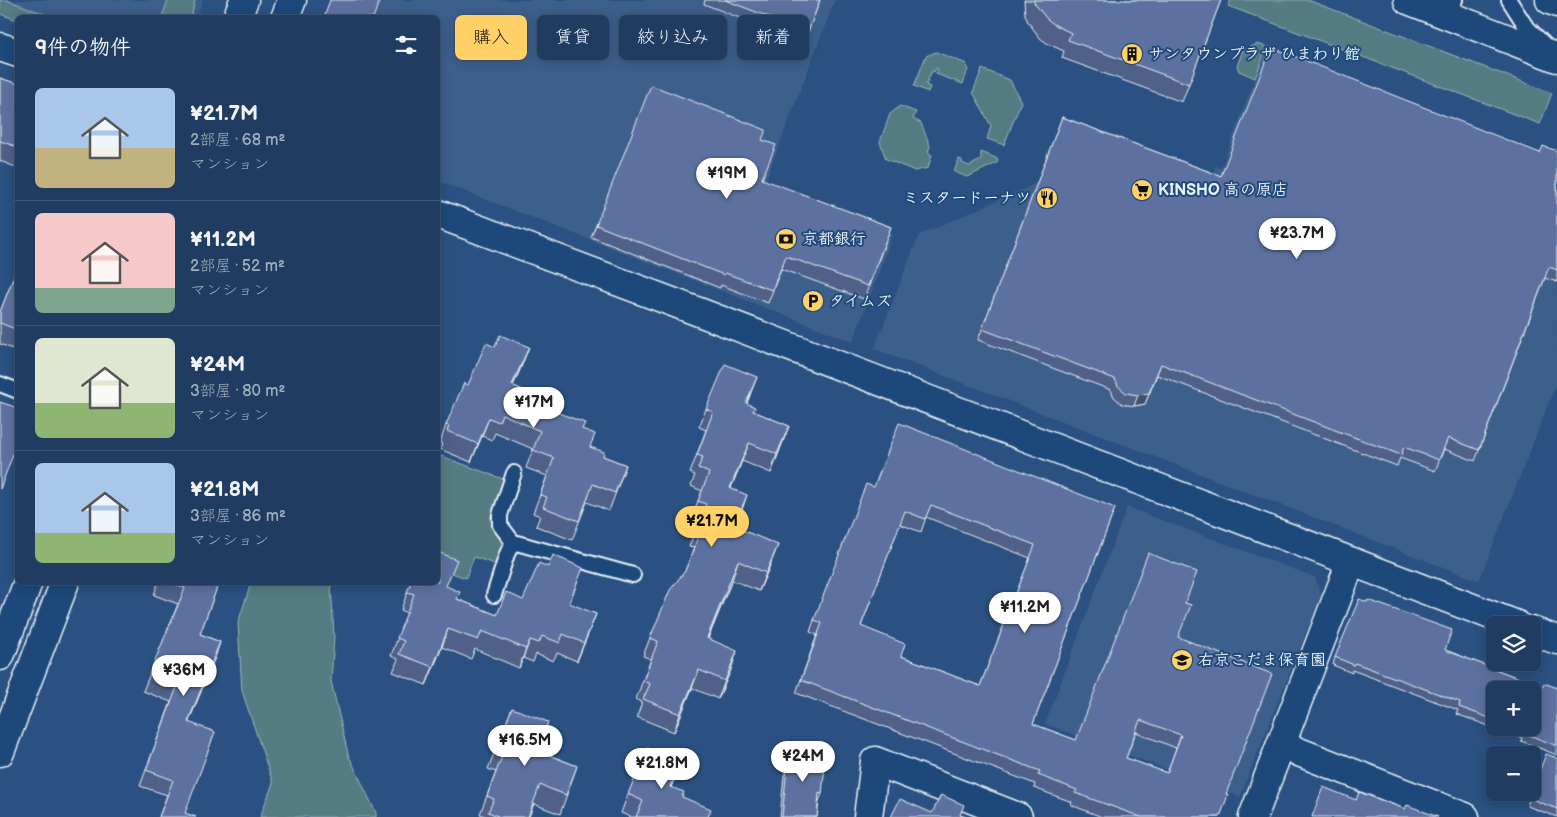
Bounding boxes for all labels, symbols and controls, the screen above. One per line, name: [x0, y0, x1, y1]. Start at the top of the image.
chip: 購入: [455, 15, 527, 60]
chip: 賃貸: [537, 15, 609, 60]
chip: 絞り込み: [619, 15, 727, 60]
chip: 新着: [737, 15, 809, 60]
icon: filters: [392, 31, 420, 59]
text: 9件の物件: [35, 35, 131, 60]
building icon: サンタウンプラザ ひまわり館: [1120, 42, 1144, 66]
place label: サンタウンプラザ ひまわり館: [1148, 45, 1360, 64]
text: ¥21.7M: [190, 101, 258, 126]
icon: home: [75, 108, 135, 168]
text: 2部屋 · 68 m²: [190, 131, 285, 150]
text: マンション: [190, 155, 269, 174]
pin: ¥19M: [697, 158, 757, 200]
text: ¥19M: [707, 164, 747, 183]
supermarket icon: KINSHO 高の原店: [1130, 178, 1154, 202]
place label: KINSHO 高の原店: [1158, 181, 1288, 200]
restaurant icon: ミスタードーナツ: [1035, 186, 1059, 210]
place label: ミスタードーナツ: [903, 189, 1031, 208]
pin: ¥23.7M: [1256, 218, 1338, 260]
text: ¥23.7M: [1270, 224, 1324, 243]
text: ¥11.2M: [190, 227, 256, 252]
bank icon: 京都銀行: [774, 227, 798, 251]
place label: 京都銀行: [802, 230, 866, 249]
icon: home: [75, 233, 135, 293]
text: 2部屋 · 52 m²: [190, 257, 285, 276]
text: マンション: [190, 281, 269, 300]
parking icon: タイムズ: [801, 289, 825, 313]
place label: タイムズ: [829, 292, 892, 311]
text: ¥24M: [190, 352, 245, 377]
icon: home: [75, 358, 135, 418]
text: 3部屋 · 80 m²: [190, 382, 285, 401]
pin: ¥17M: [504, 386, 564, 429]
text: ¥17M: [514, 393, 554, 412]
text: マンション: [190, 406, 269, 425]
text: ¥21.8M: [190, 477, 259, 502]
icon: home: [75, 483, 135, 543]
pin: ¥21.7M: [671, 506, 753, 548]
text: 3部屋 · 86 m²: [190, 507, 286, 526]
text: ¥21.7M: [686, 512, 738, 531]
text: マンション: [190, 531, 269, 550]
pin: ¥11.2M: [984, 592, 1066, 634]
text: ¥11.2M: [1000, 598, 1050, 617]
map controls: [1486, 616, 1541, 801]
button: layers: [1486, 616, 1541, 671]
school or university icon: 右京こだま保育園: [1170, 648, 1194, 672]
place label: 右京こだま保育園: [1198, 651, 1326, 670]
pin: ¥36M: [154, 654, 214, 697]
text: ¥36M: [163, 661, 205, 680]
button: +: [1486, 681, 1541, 736]
pin: ¥16.5M: [484, 724, 566, 767]
text: ¥16.5M: [499, 731, 551, 750]
pin: ¥24M: [773, 740, 833, 783]
button: −: [1486, 746, 1541, 801]
text: ¥24M: [782, 747, 824, 766]
pin: ¥21.8M: [621, 748, 703, 790]
text: ¥21.8M: [636, 754, 688, 773]

